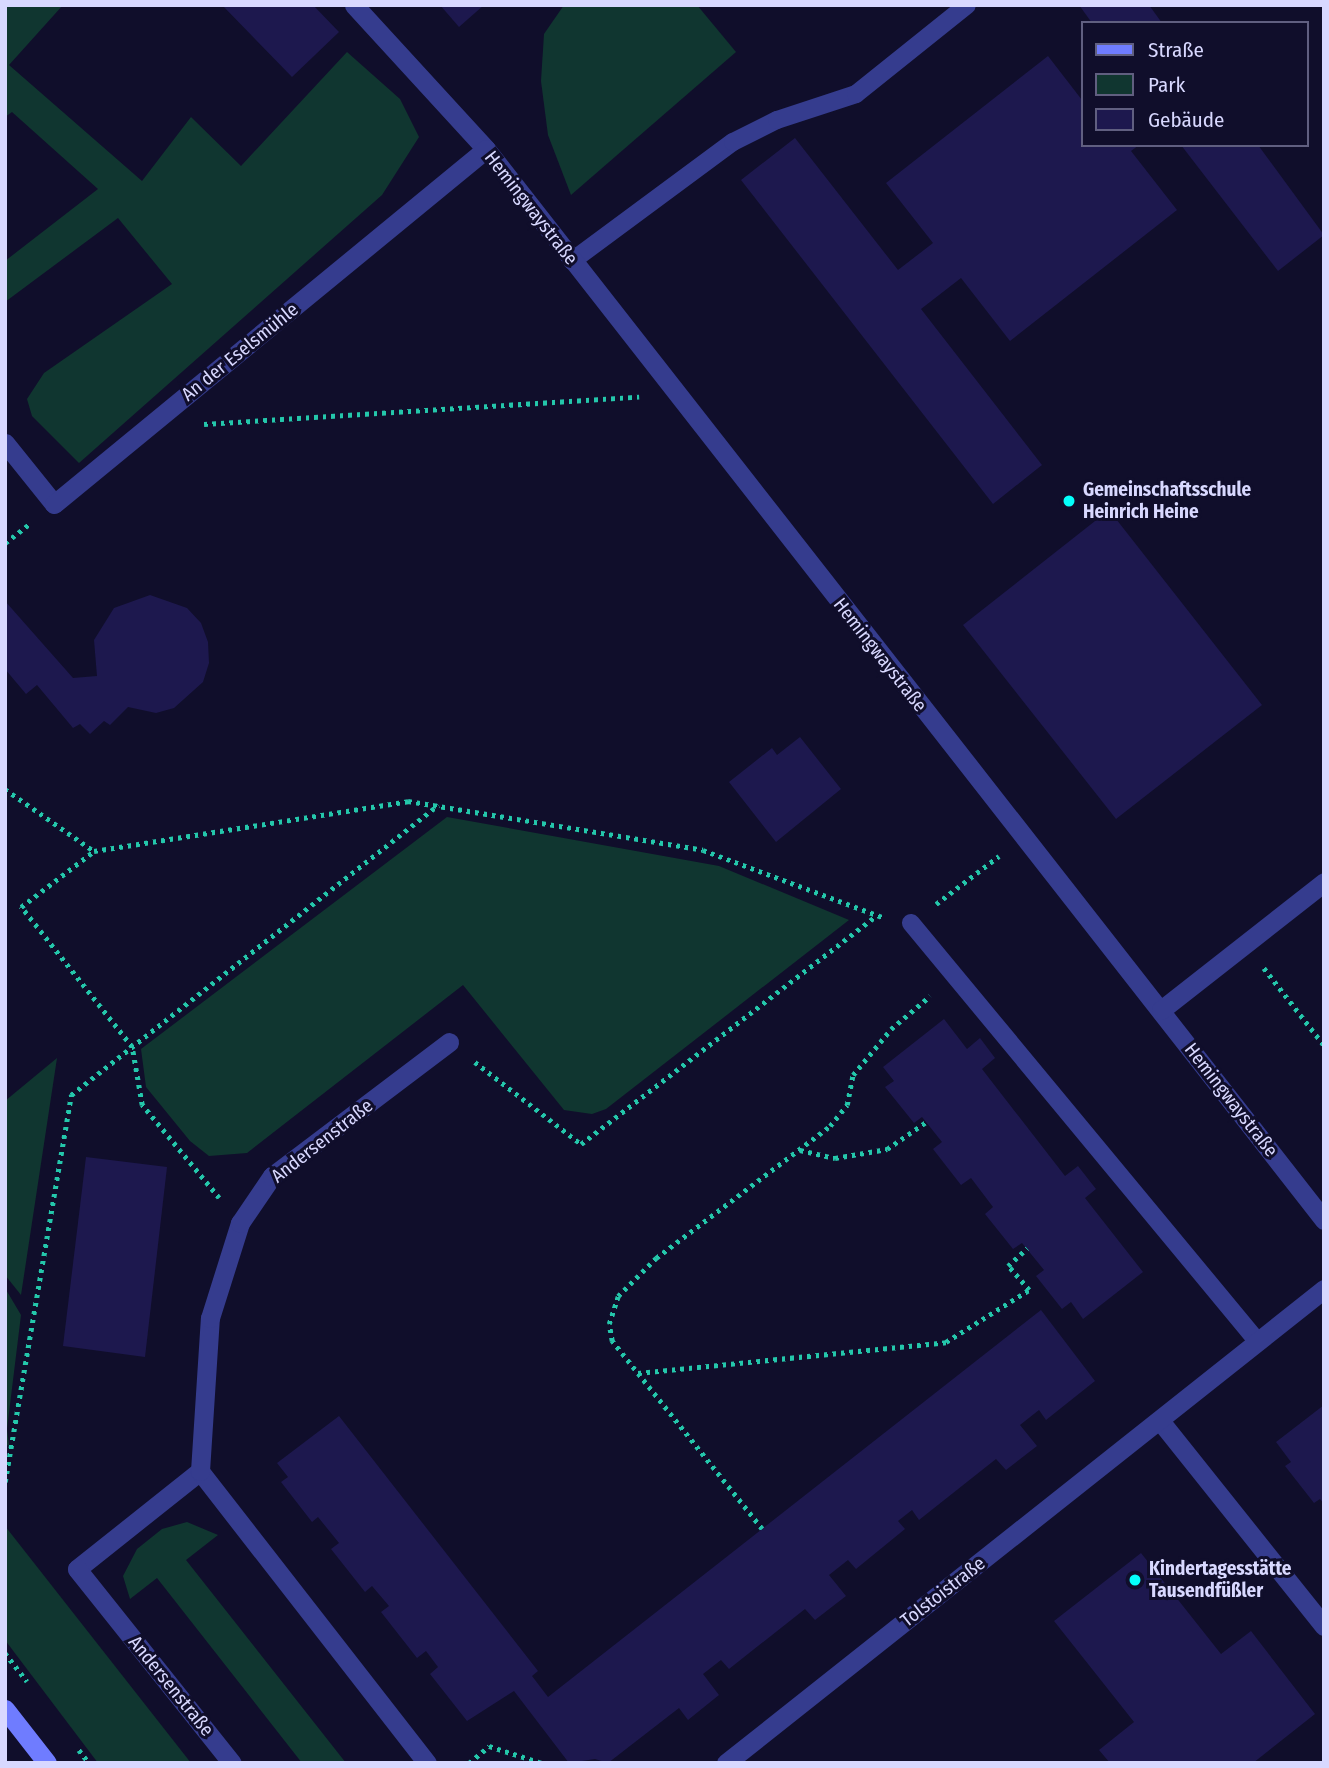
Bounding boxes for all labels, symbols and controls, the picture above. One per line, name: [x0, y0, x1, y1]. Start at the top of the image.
legend: [1080, 21, 1308, 147]
text: Straße: [1148, 37, 1204, 63]
text: Park: [1148, 72, 1185, 98]
text: Gebäude: [1148, 107, 1224, 133]
street label: Hemingwaystraße: [480, 147, 582, 269]
street label: An der Eselsmühle: [177, 298, 303, 406]
place label: Gemeinschaftsschule Heinrich Heine: [1083, 479, 1251, 523]
marker: Gemeinschaftsschule Heinrich Heine: [1061, 493, 1077, 509]
street label: Hemingwaystraße: [829, 594, 931, 716]
street label: Hemingwaystraße: [1180, 1039, 1282, 1161]
street label: Andersenstraße: [267, 1094, 377, 1188]
street label: Tolstoistraße: [896, 1552, 990, 1632]
place label: Kindertagesstätte Tausendfüßler: [1149, 1558, 1291, 1602]
marker: Kindertagesstätte Tausendfüßler: [1127, 1572, 1143, 1588]
street label: Andersenstraße: [124, 1631, 218, 1741]

